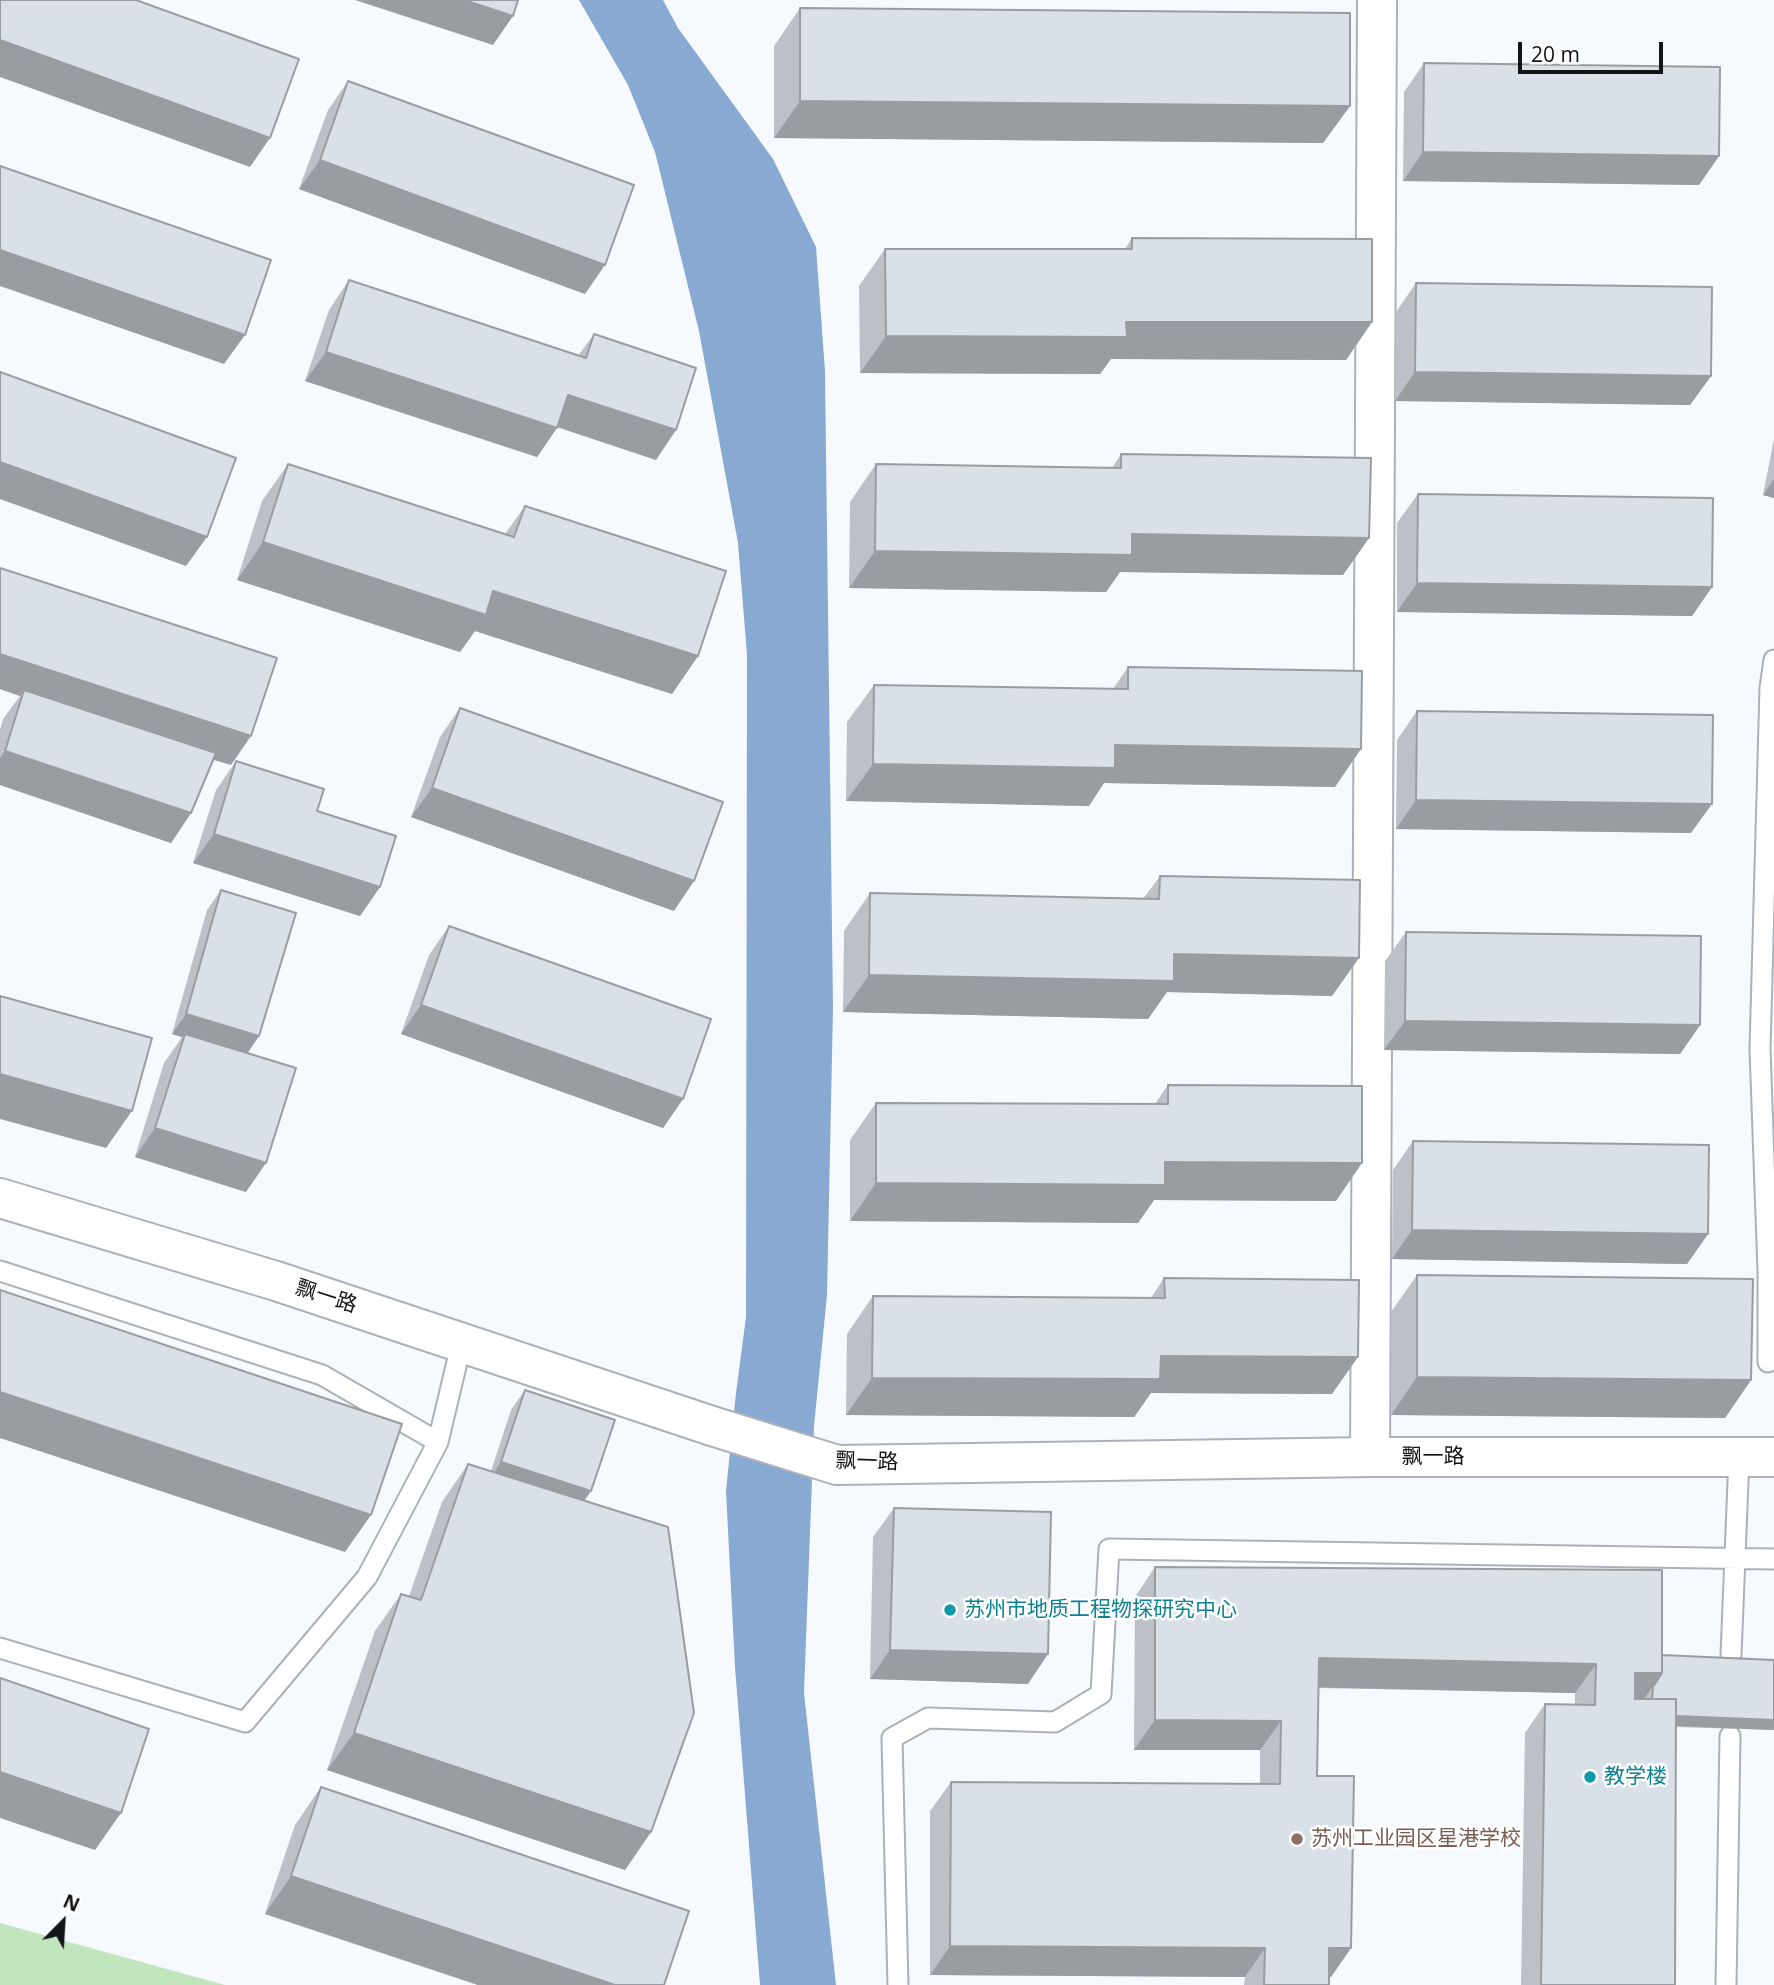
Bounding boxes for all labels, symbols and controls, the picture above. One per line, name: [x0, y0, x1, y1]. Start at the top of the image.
scale bar: [1522, 28, 1667, 72]
text: 20 m: [1531, 40, 1580, 68]
street label: 飘一路: [292, 1275, 360, 1319]
street label: 飘一路: [1402, 1444, 1464, 1470]
street label: 飘一路: [835, 1448, 899, 1476]
place label: 苏州市地质工程物探研究中心: [964, 1597, 1237, 1623]
marker: 苏州市地质工程物探研究中心: [942, 1602, 958, 1618]
place label: 教学楼: [1604, 1764, 1667, 1790]
marker: 教学楼: [1582, 1769, 1598, 1785]
place label: 苏州工业园区星港学校: [1311, 1826, 1521, 1852]
marker: 苏州工业园区星港学校: [1289, 1831, 1305, 1847]
north arrow: [28, 1887, 98, 1957]
text: N: [59, 1888, 84, 1918]

